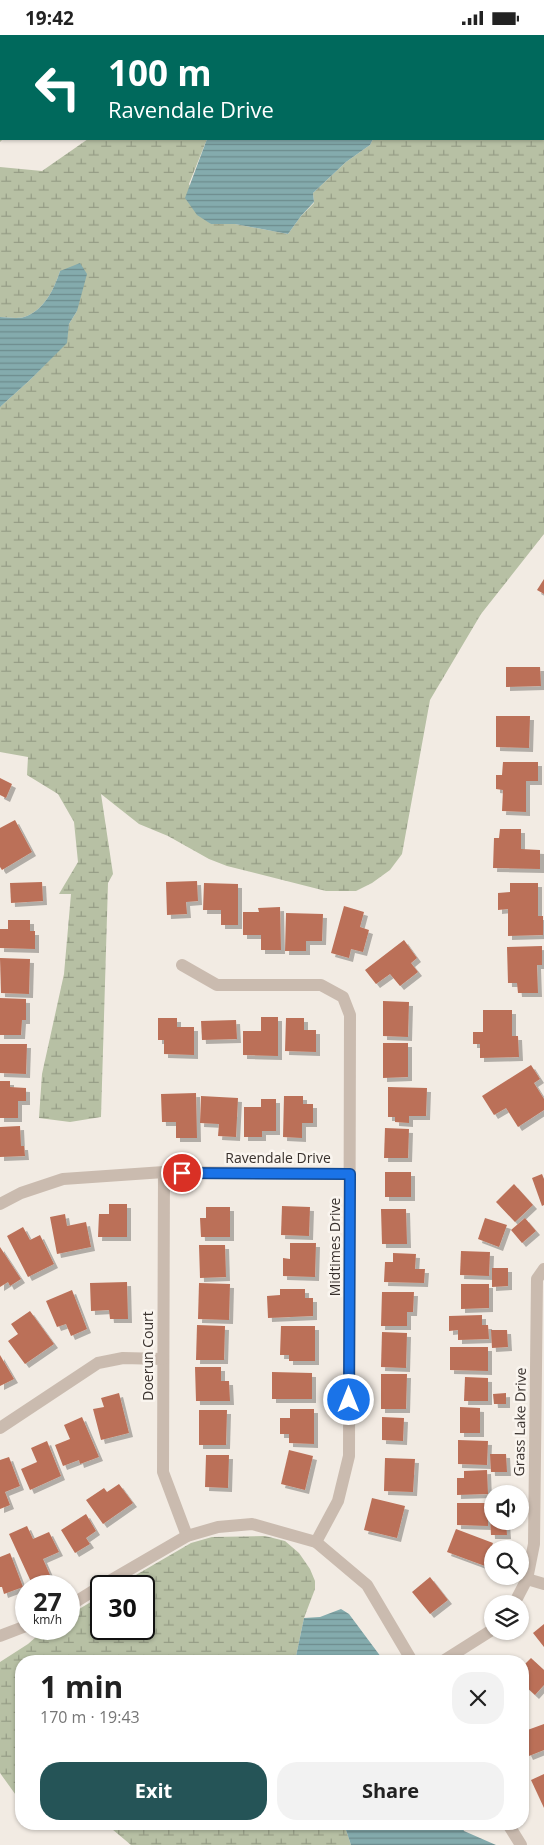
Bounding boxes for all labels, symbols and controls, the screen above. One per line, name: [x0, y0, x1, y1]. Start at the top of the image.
text: 19:42: [25, 5, 74, 31]
text: 100 m: [108, 49, 212, 96]
icon: left: [25, 55, 90, 120]
text: Ravendale Drive: [108, 94, 274, 124]
street label: Ravendale Drive: [225, 1148, 331, 1167]
pin: [161, 1152, 203, 1194]
icon: arrive: [168, 1159, 196, 1187]
street label: Midtimes Drive: [325, 1198, 344, 1296]
street label: Doerun Court: [138, 1311, 157, 1401]
street label: Grass Lake Drive: [509, 1367, 530, 1477]
position arrow: [322, 1373, 374, 1425]
map controls: [484, 1485, 529, 1640]
button: sound: [484, 1485, 529, 1530]
button: search: [484, 1540, 529, 1585]
speed limit sign: 30: [90, 1575, 155, 1640]
text: 27: [33, 1584, 62, 1618]
button: layers: [484, 1595, 529, 1640]
text: km/h: [33, 1611, 62, 1628]
text: 1 min: [40, 1666, 123, 1707]
button: close: [452, 1672, 504, 1724]
text: 170 m · 19:43: [40, 1706, 140, 1728]
button: Exit: [40, 1762, 267, 1820]
button: Share: [277, 1762, 504, 1820]

